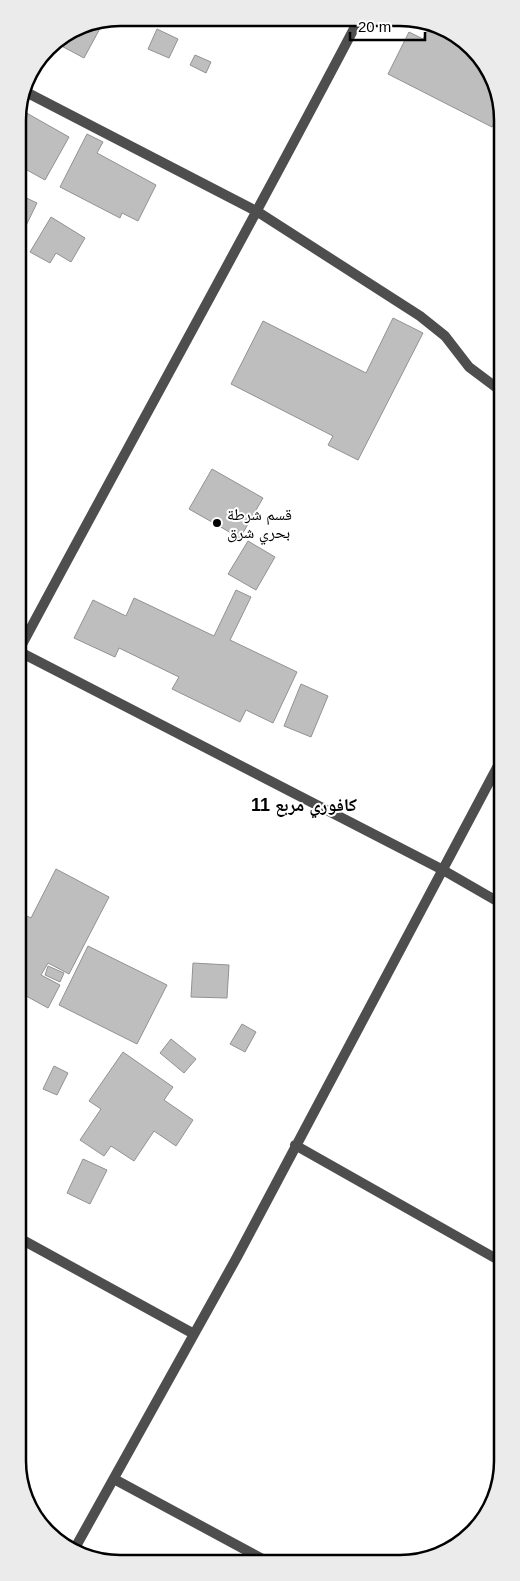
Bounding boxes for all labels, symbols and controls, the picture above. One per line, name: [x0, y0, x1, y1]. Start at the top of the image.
scale bar: [350, 10, 425, 42]
text: 20 m: [358, 18, 391, 35]
place label: قسم شرطة بحري شرق: [227, 506, 292, 545]
marker: قسم شرطة بحري شرق: [211, 517, 223, 529]
district label: كافوري مربع 11: [251, 795, 357, 819]

